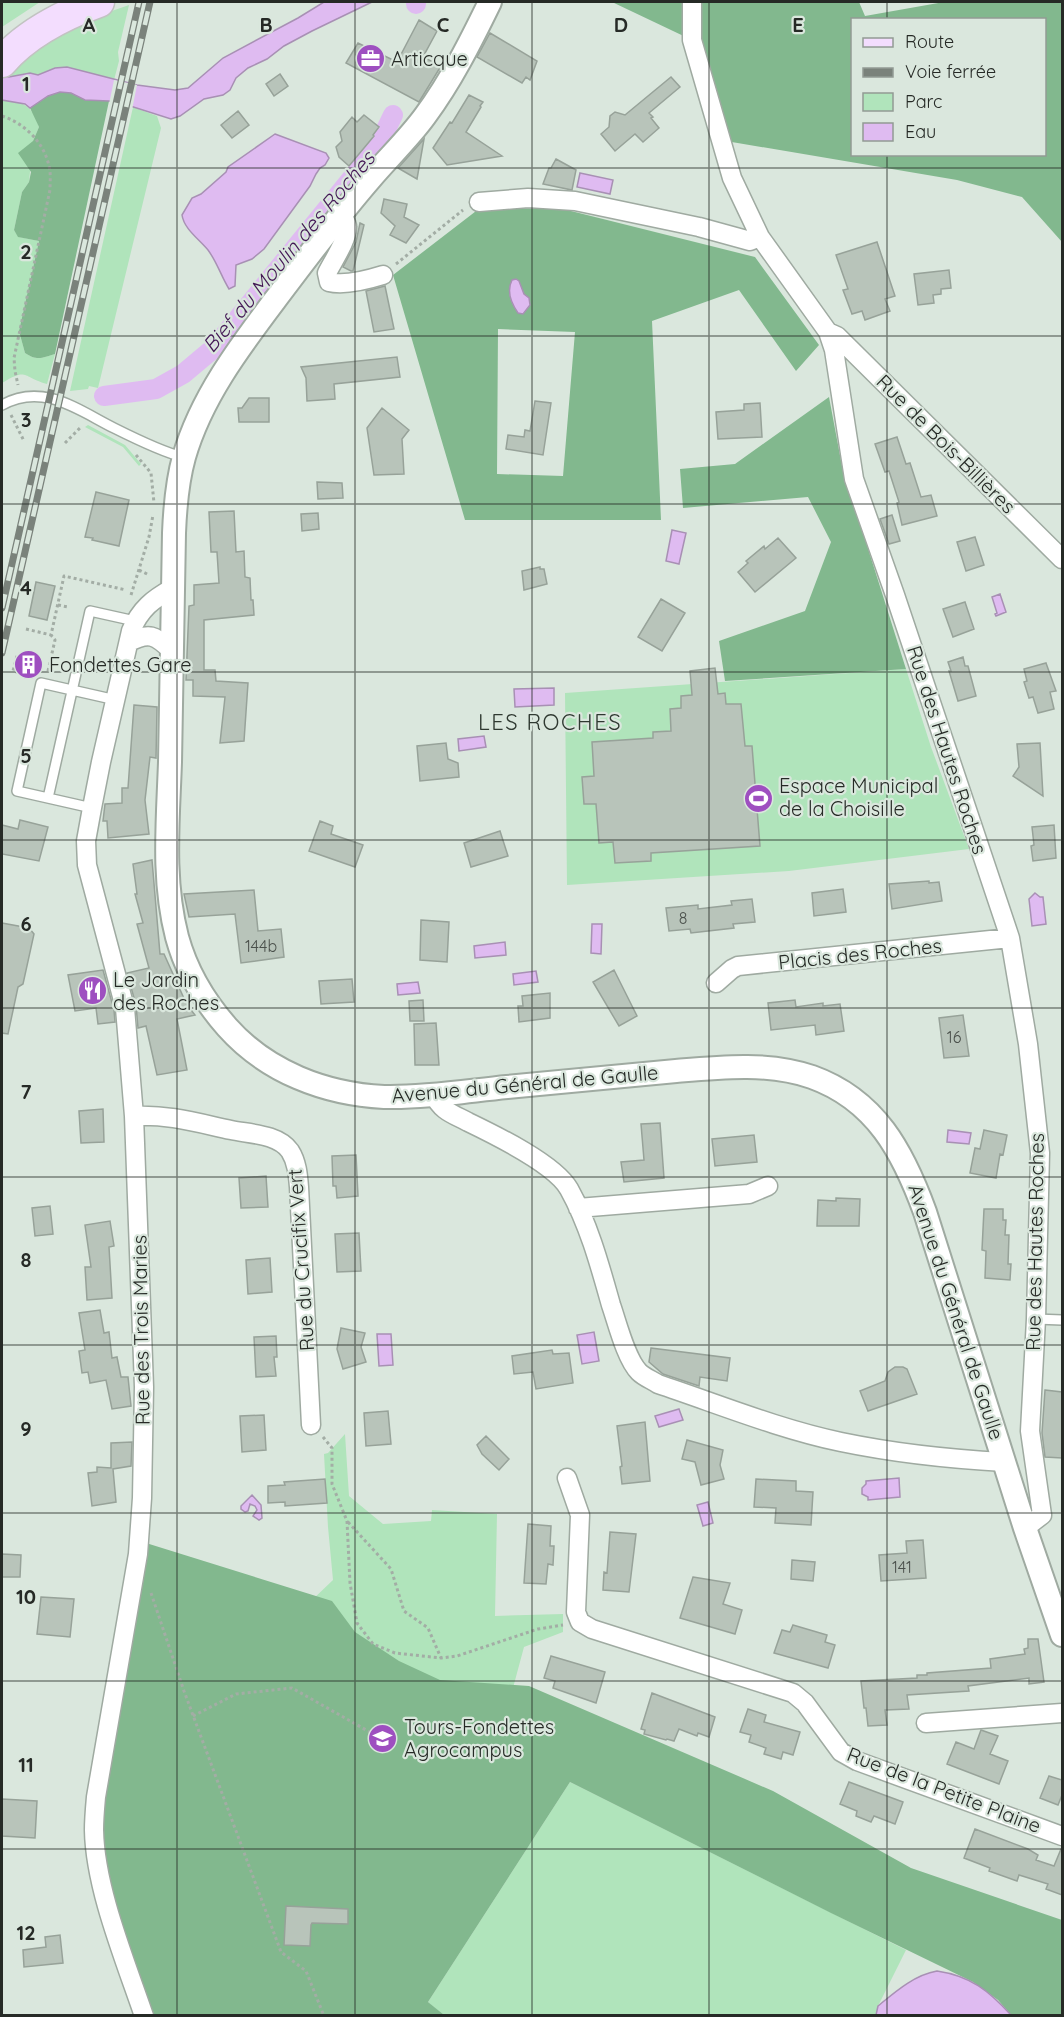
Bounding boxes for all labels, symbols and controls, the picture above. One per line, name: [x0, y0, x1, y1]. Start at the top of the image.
text: A: [83, 12, 96, 37]
text: B: [259, 12, 273, 37]
text: C: [437, 12, 450, 37]
text: D: [614, 12, 628, 37]
text: E: [792, 12, 804, 37]
legend: [851, 18, 1046, 156]
text: Route: [905, 30, 954, 53]
office icon: Articque: [354, 43, 386, 75]
place label: Articque: [391, 46, 468, 71]
text: Voie ferrée: [905, 60, 996, 83]
text: 1: [22, 71, 30, 96]
text: Parc: [905, 90, 942, 113]
text: Eau: [905, 120, 936, 143]
water label: Bief du Moulin des Roches: [196, 145, 381, 357]
text: 2: [20, 239, 32, 264]
street label: Rue de Bois-Billières: [871, 369, 1021, 519]
text: 3: [21, 407, 31, 432]
text: 4: [20, 575, 32, 600]
street label: Rue des Hautes Roches: [902, 642, 993, 857]
building icon: Fondettes Gare: [12, 649, 44, 681]
place label: Fondettes Gare: [49, 652, 192, 677]
district label: LES ROCHES: [478, 708, 622, 736]
text: 5: [20, 743, 32, 768]
place label: Espace Municipal de la Choisille: [779, 773, 938, 821]
sports icon: Espace Municipal de la Choisille: [742, 782, 774, 814]
house number: 8: [679, 908, 687, 928]
text: 6: [20, 911, 32, 936]
street label: Placis des Roches: [777, 932, 943, 975]
house number: 144b: [245, 936, 277, 956]
place label: Le Jardin des Roches: [113, 967, 219, 1015]
restaurant icon: Le Jardin des Roches: [76, 975, 108, 1007]
house number: 16: [947, 1027, 962, 1047]
street label: Avenue du Général de Gaulle: [391, 1059, 659, 1108]
text: 7: [21, 1079, 32, 1104]
street label: Rue des Hautes Roches: [1020, 1133, 1049, 1351]
street label: Rue du Crucifix Vert: [282, 1168, 319, 1352]
street label: Avenue du Général de Gaulle: [903, 1181, 1010, 1443]
street label: Rue des Trois Maries: [126, 1235, 155, 1425]
text: 8: [21, 1247, 32, 1272]
text: 9: [20, 1416, 32, 1441]
house number: 141: [892, 1557, 912, 1577]
text: 10: [16, 1584, 36, 1609]
place label: Tours-Fondettes Agrocampus: [404, 1714, 554, 1762]
school or university icon: Tours-Fondettes Agrocampus: [367, 1723, 399, 1755]
street label: Rue de la Petite Plaine: [844, 1741, 1045, 1838]
text: 11: [18, 1752, 34, 1777]
text: 12: [16, 1920, 36, 1945]

